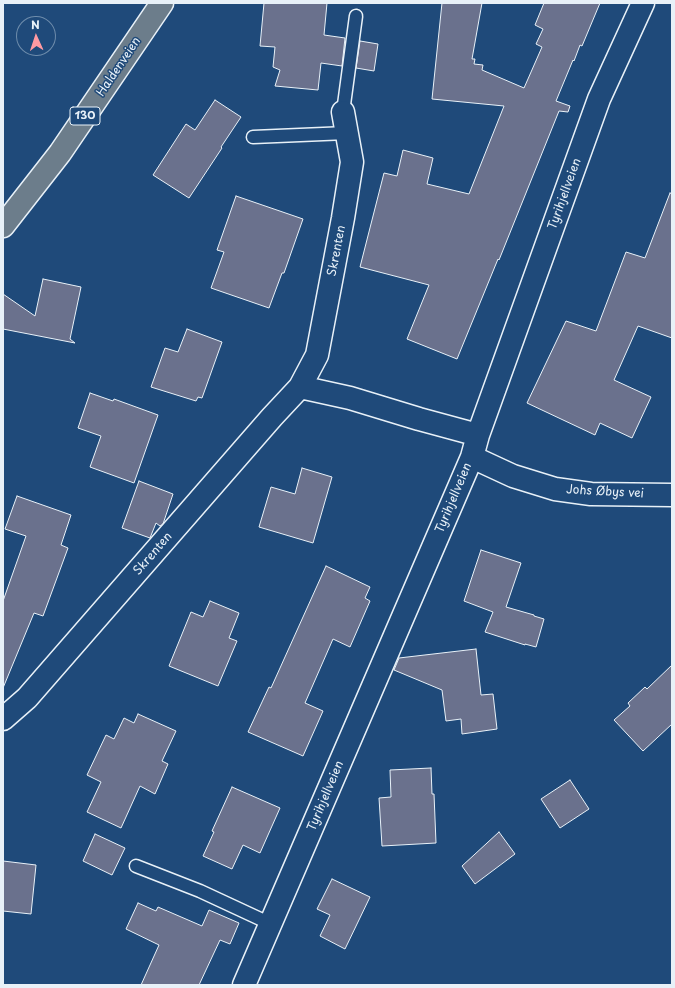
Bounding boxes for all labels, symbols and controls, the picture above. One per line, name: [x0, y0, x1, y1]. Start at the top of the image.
north arrow: [16, 16, 56, 56]
text: N: [31, 16, 40, 33]
street label: Haldenveien: [94, 35, 144, 99]
road number: 130: [70, 107, 100, 125]
street label: Tyrihjellveien: [545, 156, 585, 232]
street label: Skrenten: [325, 224, 349, 278]
street label: Tyrihjellveien: [433, 461, 475, 535]
street label: Johs Øbys vei: [566, 483, 644, 501]
street label: Skrenten: [131, 530, 175, 578]
street label: Tyrihjellveien: [305, 759, 347, 833]

